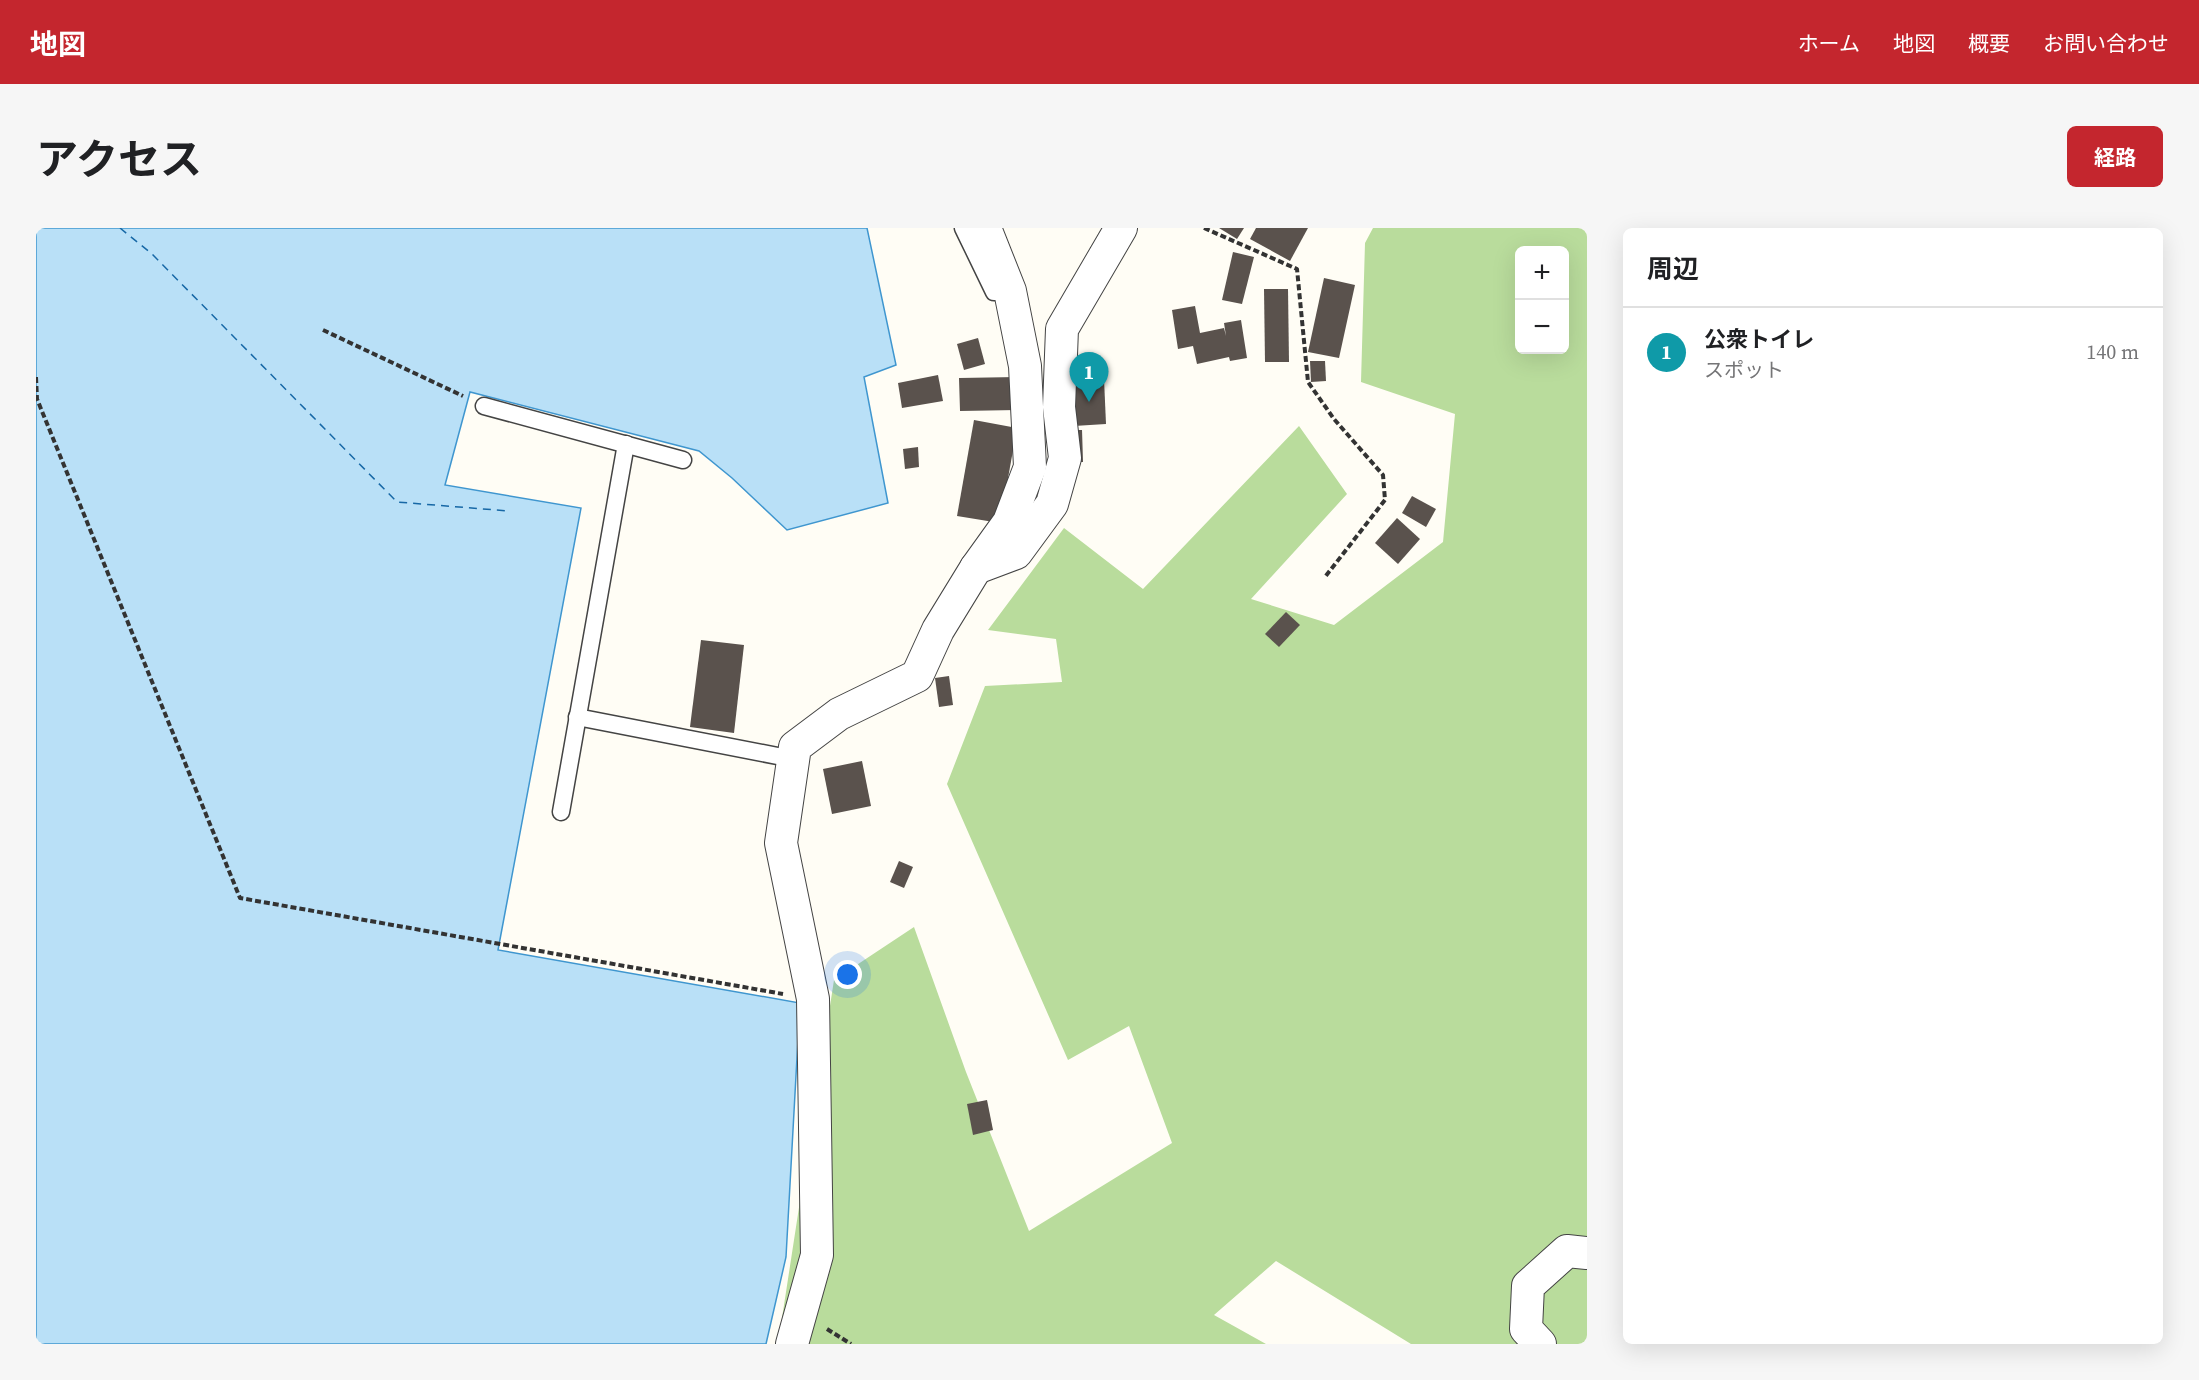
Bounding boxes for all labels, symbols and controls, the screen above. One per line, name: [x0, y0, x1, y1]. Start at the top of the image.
text: 地図: [30, 25, 86, 63]
text: ホーム: [1798, 29, 1860, 58]
text: 地図: [1893, 29, 1935, 58]
text: 概要: [1968, 29, 2010, 58]
text: お問い合わせ: [2043, 29, 2169, 58]
button: 経路: [2067, 126, 2163, 187]
text: アクセス: [36, 130, 202, 188]
map controls: [1515, 246, 1569, 354]
button: +: [1515, 246, 1569, 300]
text: 周辺: [1647, 251, 1699, 287]
button: −: [1515, 300, 1569, 354]
text: 公衆トイレ: [1704, 324, 1814, 354]
text: 1: [1661, 338, 1672, 366]
text: 140 m: [2086, 338, 2139, 366]
pin: 1: [1070, 352, 1108, 402]
text: スポット: [1704, 356, 1784, 384]
your location: [833, 960, 862, 989]

